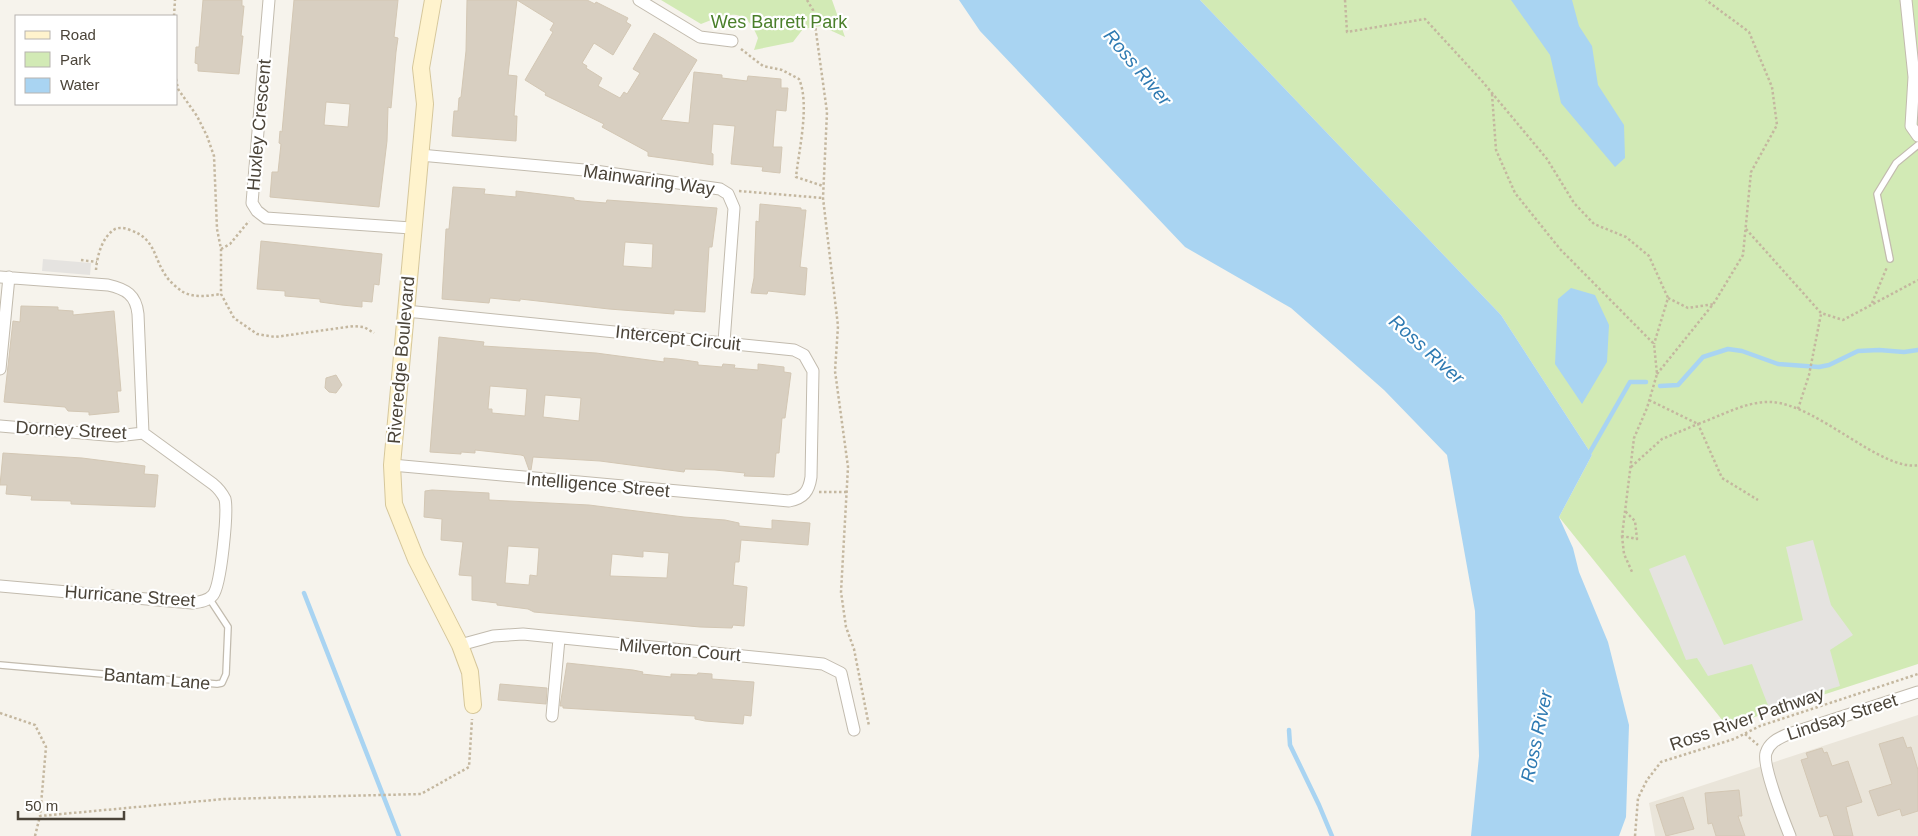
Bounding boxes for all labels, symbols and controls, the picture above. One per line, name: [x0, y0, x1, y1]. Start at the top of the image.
park label: Wes Barrett Park: [711, 12, 848, 32]
legend: [15, 15, 178, 105]
water label: Ross River: [1100, 25, 1176, 110]
text: Road: [60, 26, 96, 43]
text: Park: [60, 51, 91, 68]
street label: Huxley Crescent: [243, 58, 275, 192]
text: Water: [60, 76, 99, 93]
street label: Mainwaring Way: [582, 161, 716, 199]
street label: Riveredge Boulevard: [384, 275, 418, 445]
water label: Ross River: [1385, 310, 1469, 389]
street label: Intercept Circuit: [614, 321, 742, 355]
street label: Dorney Street: [15, 417, 127, 443]
street label: Intelligence Street: [525, 469, 671, 501]
street label: Hurricane Street: [64, 581, 196, 611]
street label: Milverton Court: [618, 635, 742, 665]
street label: Bantam Lane: [103, 664, 211, 694]
street label: Ross River Pathway: [1667, 683, 1827, 755]
water label: Ross River: [1517, 688, 1557, 784]
street label: Lindsay Street: [1784, 690, 1900, 744]
scale bar: [18, 788, 124, 820]
text: 50 m: [25, 797, 58, 814]

